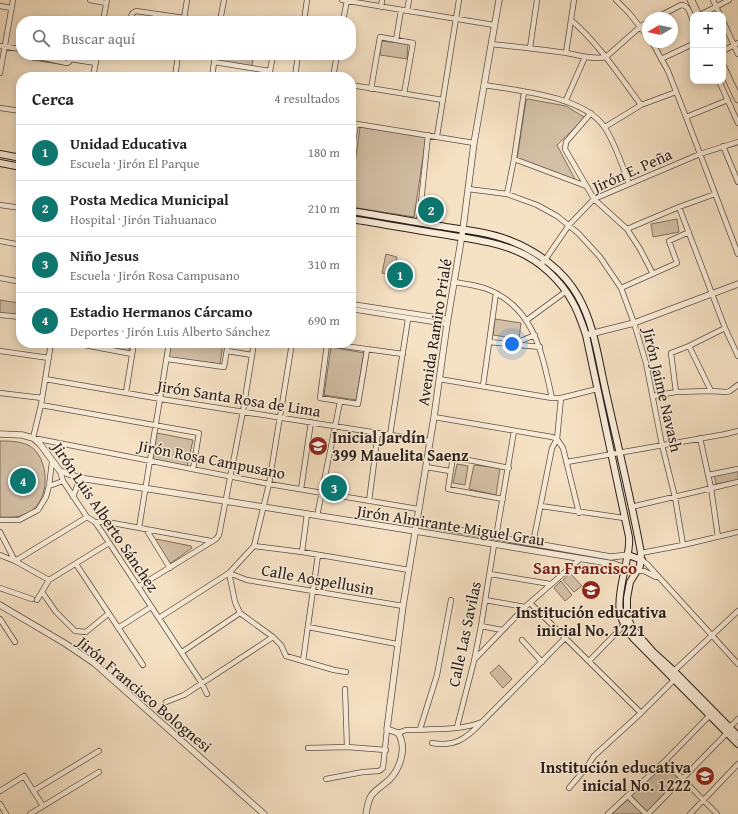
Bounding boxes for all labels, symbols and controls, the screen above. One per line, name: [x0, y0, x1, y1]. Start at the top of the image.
north arrow: [642, 12, 678, 48]
map controls: [690, 12, 726, 84]
button: +: [690, 12, 726, 48]
search box: [16, 16, 356, 60]
icon: search: [30, 27, 52, 49]
text: Buscar aquí: [62, 28, 135, 49]
button: −: [690, 48, 726, 84]
text: Cerca: [32, 86, 74, 111]
text: 4 resultados: [274, 89, 340, 108]
text: Unidad Educativa: [70, 133, 187, 154]
street label: Jirón E. Peña: [586, 142, 676, 199]
text: 1: [42, 143, 48, 162]
text: 180 m: [308, 143, 340, 162]
text: Escuela · Jirón El Parque: [70, 154, 200, 173]
text: Posta Medica Municipal: [70, 189, 229, 210]
pin: 2: [418, 195, 444, 225]
text: 2: [42, 199, 48, 218]
text: 210 m: [308, 199, 340, 218]
text: Hospital · Jirón Tiahuanaco: [70, 210, 217, 229]
text: Niño Jesus: [70, 245, 139, 266]
text: 3: [42, 255, 48, 274]
text: 310 m: [308, 255, 340, 274]
street label: Avenida Ramiro Prialé: [411, 257, 457, 407]
pin: 1: [387, 260, 413, 290]
text: Escuela · Jirón Rosa Campusano: [70, 266, 240, 285]
text: Estadio Hermanos Cárcamo: [70, 301, 252, 322]
text: 4: [42, 311, 48, 330]
text: 690 m: [308, 311, 340, 330]
text: Deportes · Jirón Luis Alberto Sánchez: [70, 322, 270, 341]
street label: Jirón Jaime Navash: [637, 324, 689, 454]
your location: [502, 334, 522, 354]
street label: Jirón Santa Rosa de Lima: [154, 373, 323, 423]
place label: Inicial Jardín 399 Mauelita Saenz: [332, 425, 469, 467]
street label: Jirón Rosa Campusano: [134, 433, 288, 485]
school or university icon: Inicial Jardín 399 Mauelita Saenz: [307, 435, 329, 457]
street label: Jirón Luis Alberto Sánchez: [46, 436, 165, 597]
pin: 4: [10, 466, 36, 496]
pin: 3: [321, 473, 347, 503]
street label: Jirón Almirante Miguel Grau: [353, 498, 547, 552]
district label: San Francisco: [533, 555, 637, 580]
street label: Calle Aospellusin: [260, 557, 376, 601]
street label: Calle Las Savilas: [441, 579, 487, 689]
school or university icon: Institución educativa inicial No. 1221: [580, 579, 602, 601]
place label: Institución educativa inicial No. 1221: [516, 600, 667, 642]
street label: Jirón Francisco Bolognesi: [71, 629, 218, 758]
place label: Institución educativa inicial No. 1222: [540, 755, 692, 797]
school or university icon: Institución educativa inicial No. 1222: [694, 765, 716, 787]

